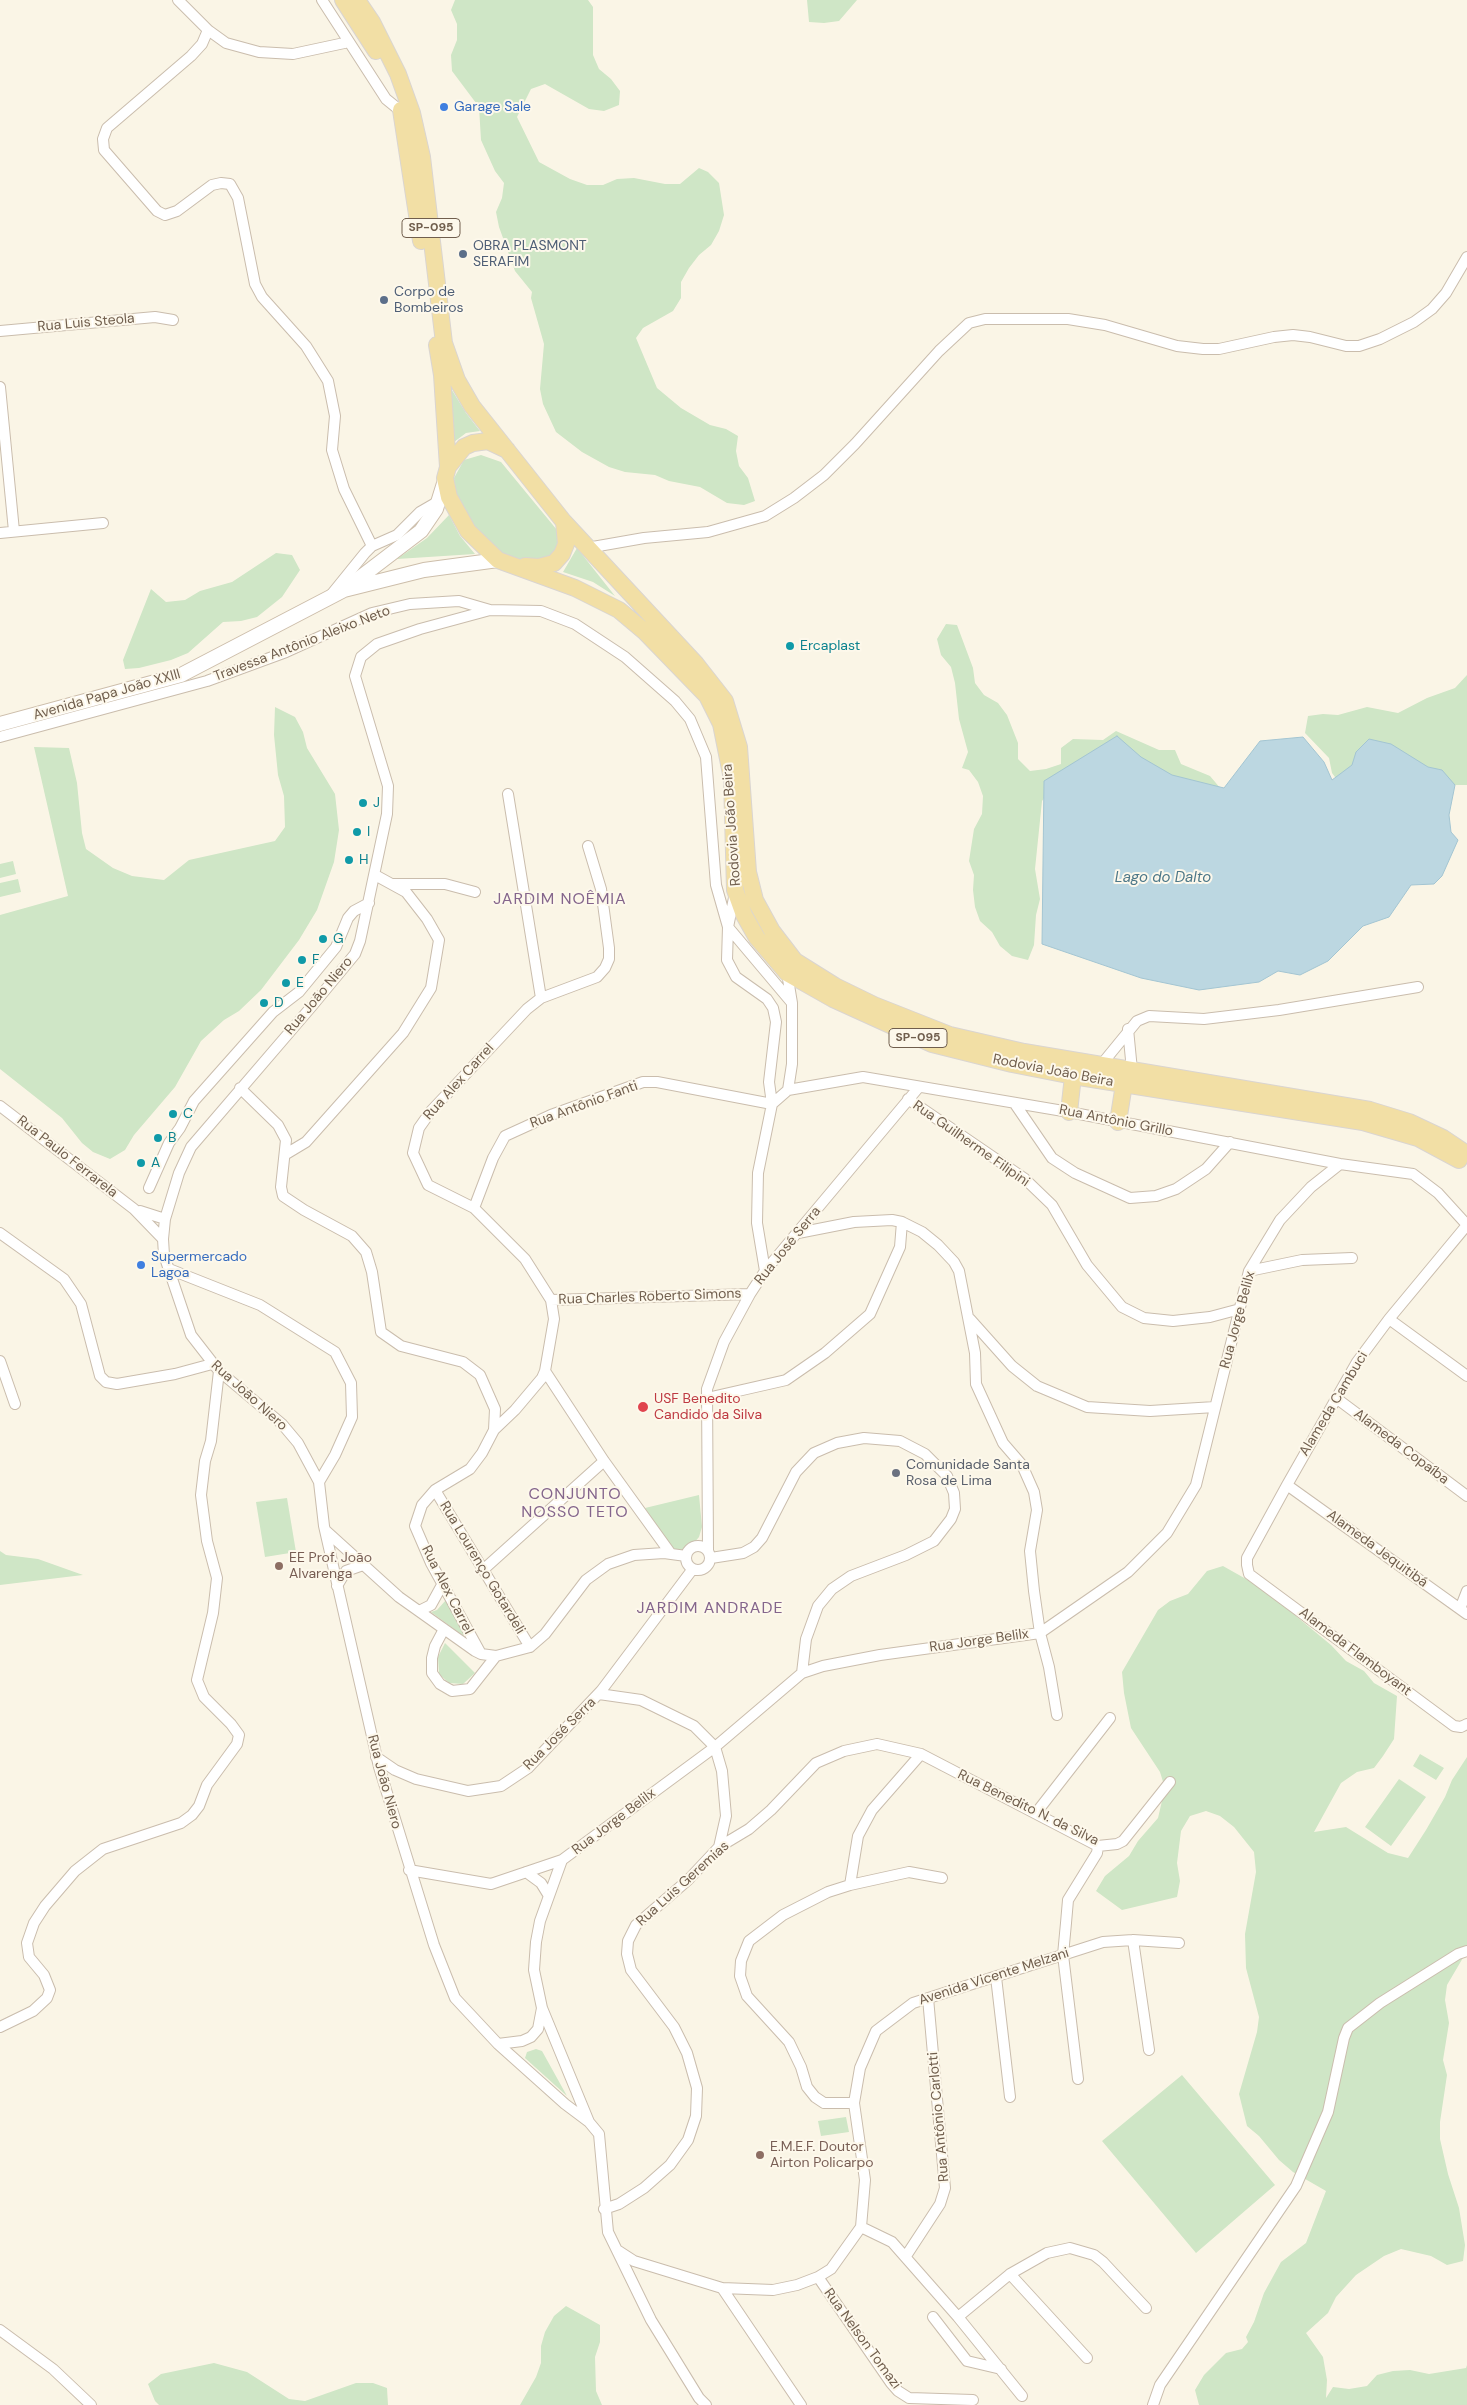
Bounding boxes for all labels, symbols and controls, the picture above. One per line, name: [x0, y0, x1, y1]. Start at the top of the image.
place label: Garage Sale: [454, 99, 531, 115]
marker: Garage Sale: [438, 101, 450, 113]
road number: SP-095: [402, 218, 460, 238]
place label: OBRA PLASMONT SERAFIM: [473, 238, 587, 270]
marker: OBRA PLASMONT SERAFIM: [457, 248, 469, 260]
place label: Corpo de Bombeiros: [394, 284, 464, 316]
marker: Corpo de Bombeiros: [378, 294, 390, 306]
street label: Rua Luis Steola: [37, 310, 135, 336]
street label: Travessa Antônio Aleixo Neto: [211, 603, 393, 685]
place label: Ercaplast: [800, 638, 860, 654]
marker: Ercaplast: [784, 640, 796, 652]
street label: Avenida Papa João XXIII: [32, 666, 182, 724]
street label: Rodovia João Beira: [719, 763, 745, 887]
place label: J: [373, 795, 380, 811]
marker: J: [357, 797, 369, 809]
place label: I: [367, 824, 370, 840]
marker: I: [351, 826, 363, 838]
place label: H: [359, 852, 369, 868]
marker: H: [343, 854, 355, 866]
water label: Lago do Dalto: [1115, 869, 1211, 887]
district label: JARDIM NOÊMIA: [492, 890, 628, 910]
place label: G: [333, 931, 344, 947]
marker: G: [317, 933, 329, 945]
place label: F: [312, 952, 319, 968]
street label: Rua João Niero: [281, 954, 357, 1038]
marker: F: [296, 954, 308, 966]
place label: E: [296, 975, 304, 991]
marker: E: [280, 977, 292, 989]
place label: D: [274, 995, 284, 1011]
marker: D: [258, 997, 270, 1009]
road number: SP-095: [889, 1028, 947, 1048]
street label: Rua Alex Carrel: [420, 1040, 498, 1124]
street label: Rodovia João Beira: [991, 1051, 1115, 1091]
street label: Rua Antônio Fanti: [528, 1078, 640, 1132]
street label: Rua Guilherme Filipini: [909, 1097, 1033, 1191]
street label: Rua Antônio Grillo: [1058, 1102, 1174, 1140]
place label: C: [183, 1106, 193, 1122]
marker: C: [167, 1108, 179, 1120]
street label: Rua Paulo Ferrarela: [13, 1113, 121, 1201]
place label: B: [168, 1130, 176, 1146]
marker: B: [152, 1132, 164, 1144]
place label: A: [151, 1155, 160, 1171]
marker: A: [135, 1157, 147, 1169]
street label: Rua José Serra: [751, 1204, 825, 1288]
place label: Supermercado Lagoa: [151, 1249, 247, 1282]
marker: Supermercado Lagoa: [135, 1259, 147, 1271]
street label: Rua Jorge Belilx: [1217, 1269, 1259, 1371]
street label: Rua Charles Roberto Simons: [558, 1285, 742, 1309]
street label: Alameda Cambuci: [1296, 1349, 1372, 1459]
street label: Rua João Niero: [207, 1357, 291, 1435]
place label: USF Benedito Candido da Silva: [654, 1391, 762, 1424]
marker: USF Benedito Candido da Silva: [636, 1400, 650, 1414]
street label: Alameda Copaíba: [1350, 1406, 1452, 1488]
place label: Comunidade Santa Rosa de Lima: [906, 1457, 1030, 1490]
marker: Comunidade Santa Rosa de Lima: [890, 1467, 902, 1479]
district label: CONJUNTO NOSSO TETO: [520, 1485, 630, 1523]
street label: Rua Lourenço Gotardeli: [436, 1499, 528, 1637]
street label: Alameda Jequitibá: [1323, 1507, 1431, 1591]
street label: Rua Alex Carrel: [417, 1543, 477, 1637]
place label: EE Prof. João Alvarenga: [289, 1550, 372, 1582]
marker: EE Prof. João Alvarenga: [273, 1560, 285, 1572]
district label: JARDIM ANDRADE: [635, 1599, 785, 1619]
street label: Alameda Flamboyant: [1296, 1604, 1414, 1700]
street label: Rua Jorge Belilx: [928, 1626, 1030, 1656]
street label: Rua José Serra: [520, 1694, 600, 1774]
street label: Rua João Niero: [363, 1733, 405, 1831]
street label: Rua Benedito N. da Silva: [955, 1766, 1101, 1850]
street label: Rua Jorge Belilx: [569, 1785, 659, 1859]
street label: Rua Luis Geremias: [633, 1838, 733, 1930]
street label: Avenida Vicente Melzani: [917, 1945, 1071, 2009]
street label: Rua Antônio Carlotti: [925, 2051, 953, 2183]
place label: E.M.E.F. Doutor Airton Policarpo: [770, 2139, 874, 2172]
marker: E.M.E.F. Doutor Airton Policarpo: [754, 2149, 766, 2161]
street label: Rua Nelson Tomazi: [820, 2285, 904, 2393]

